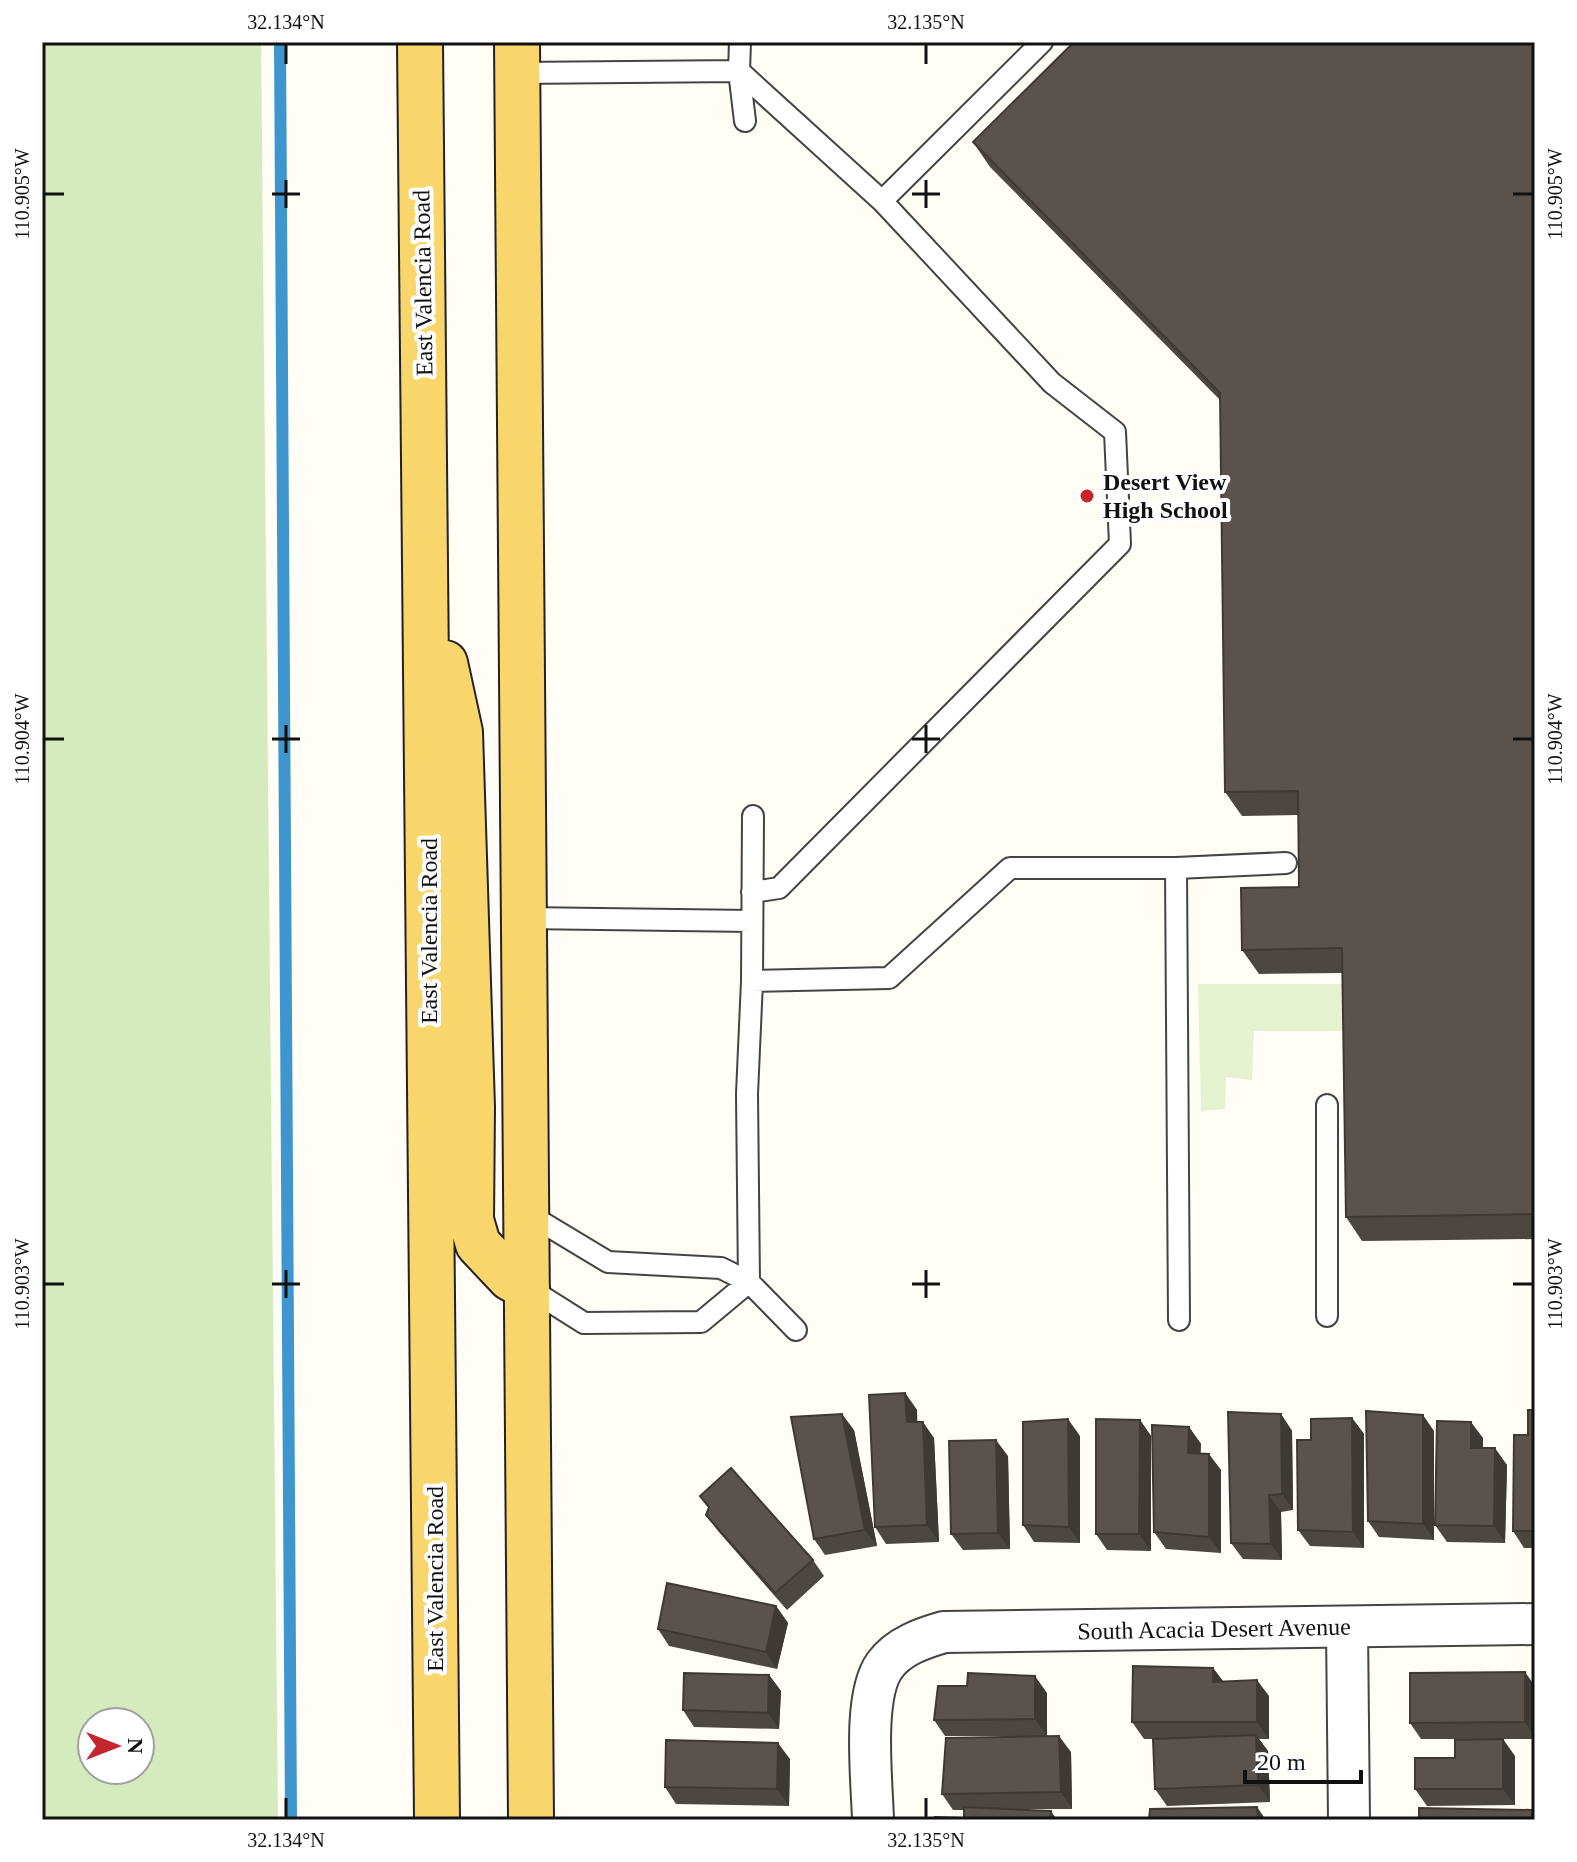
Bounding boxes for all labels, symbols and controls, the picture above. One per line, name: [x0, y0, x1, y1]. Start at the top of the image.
text: 32.134°N: [247, 11, 325, 33]
text: 32.135°N: [887, 11, 965, 33]
text: 110.905°W: [11, 148, 33, 240]
text: 110.905°W: [1544, 148, 1566, 240]
street label: East Valencia Road: [408, 190, 438, 376]
place label: Desert View High School: [1103, 469, 1228, 523]
marker: Desert View High School: [1078, 487, 1096, 505]
text: 110.904°W: [11, 693, 33, 785]
text: 110.904°W: [1544, 693, 1566, 785]
street label: East Valencia Road: [416, 838, 442, 1024]
text: 110.903°W: [11, 1238, 33, 1330]
text: 110.903°W: [1544, 1238, 1566, 1330]
street label: East Valencia Road: [422, 1486, 448, 1672]
street label: South Acacia Desert Avenue: [1077, 1614, 1351, 1644]
north arrow: [76, 1706, 156, 1786]
scale bar: [1245, 1734, 1361, 1784]
text: N: [123, 1738, 148, 1754]
text: 20 m: [1257, 1749, 1306, 1775]
text: 32.134°N: [247, 1829, 325, 1851]
text: 32.135°N: [887, 1829, 965, 1851]

